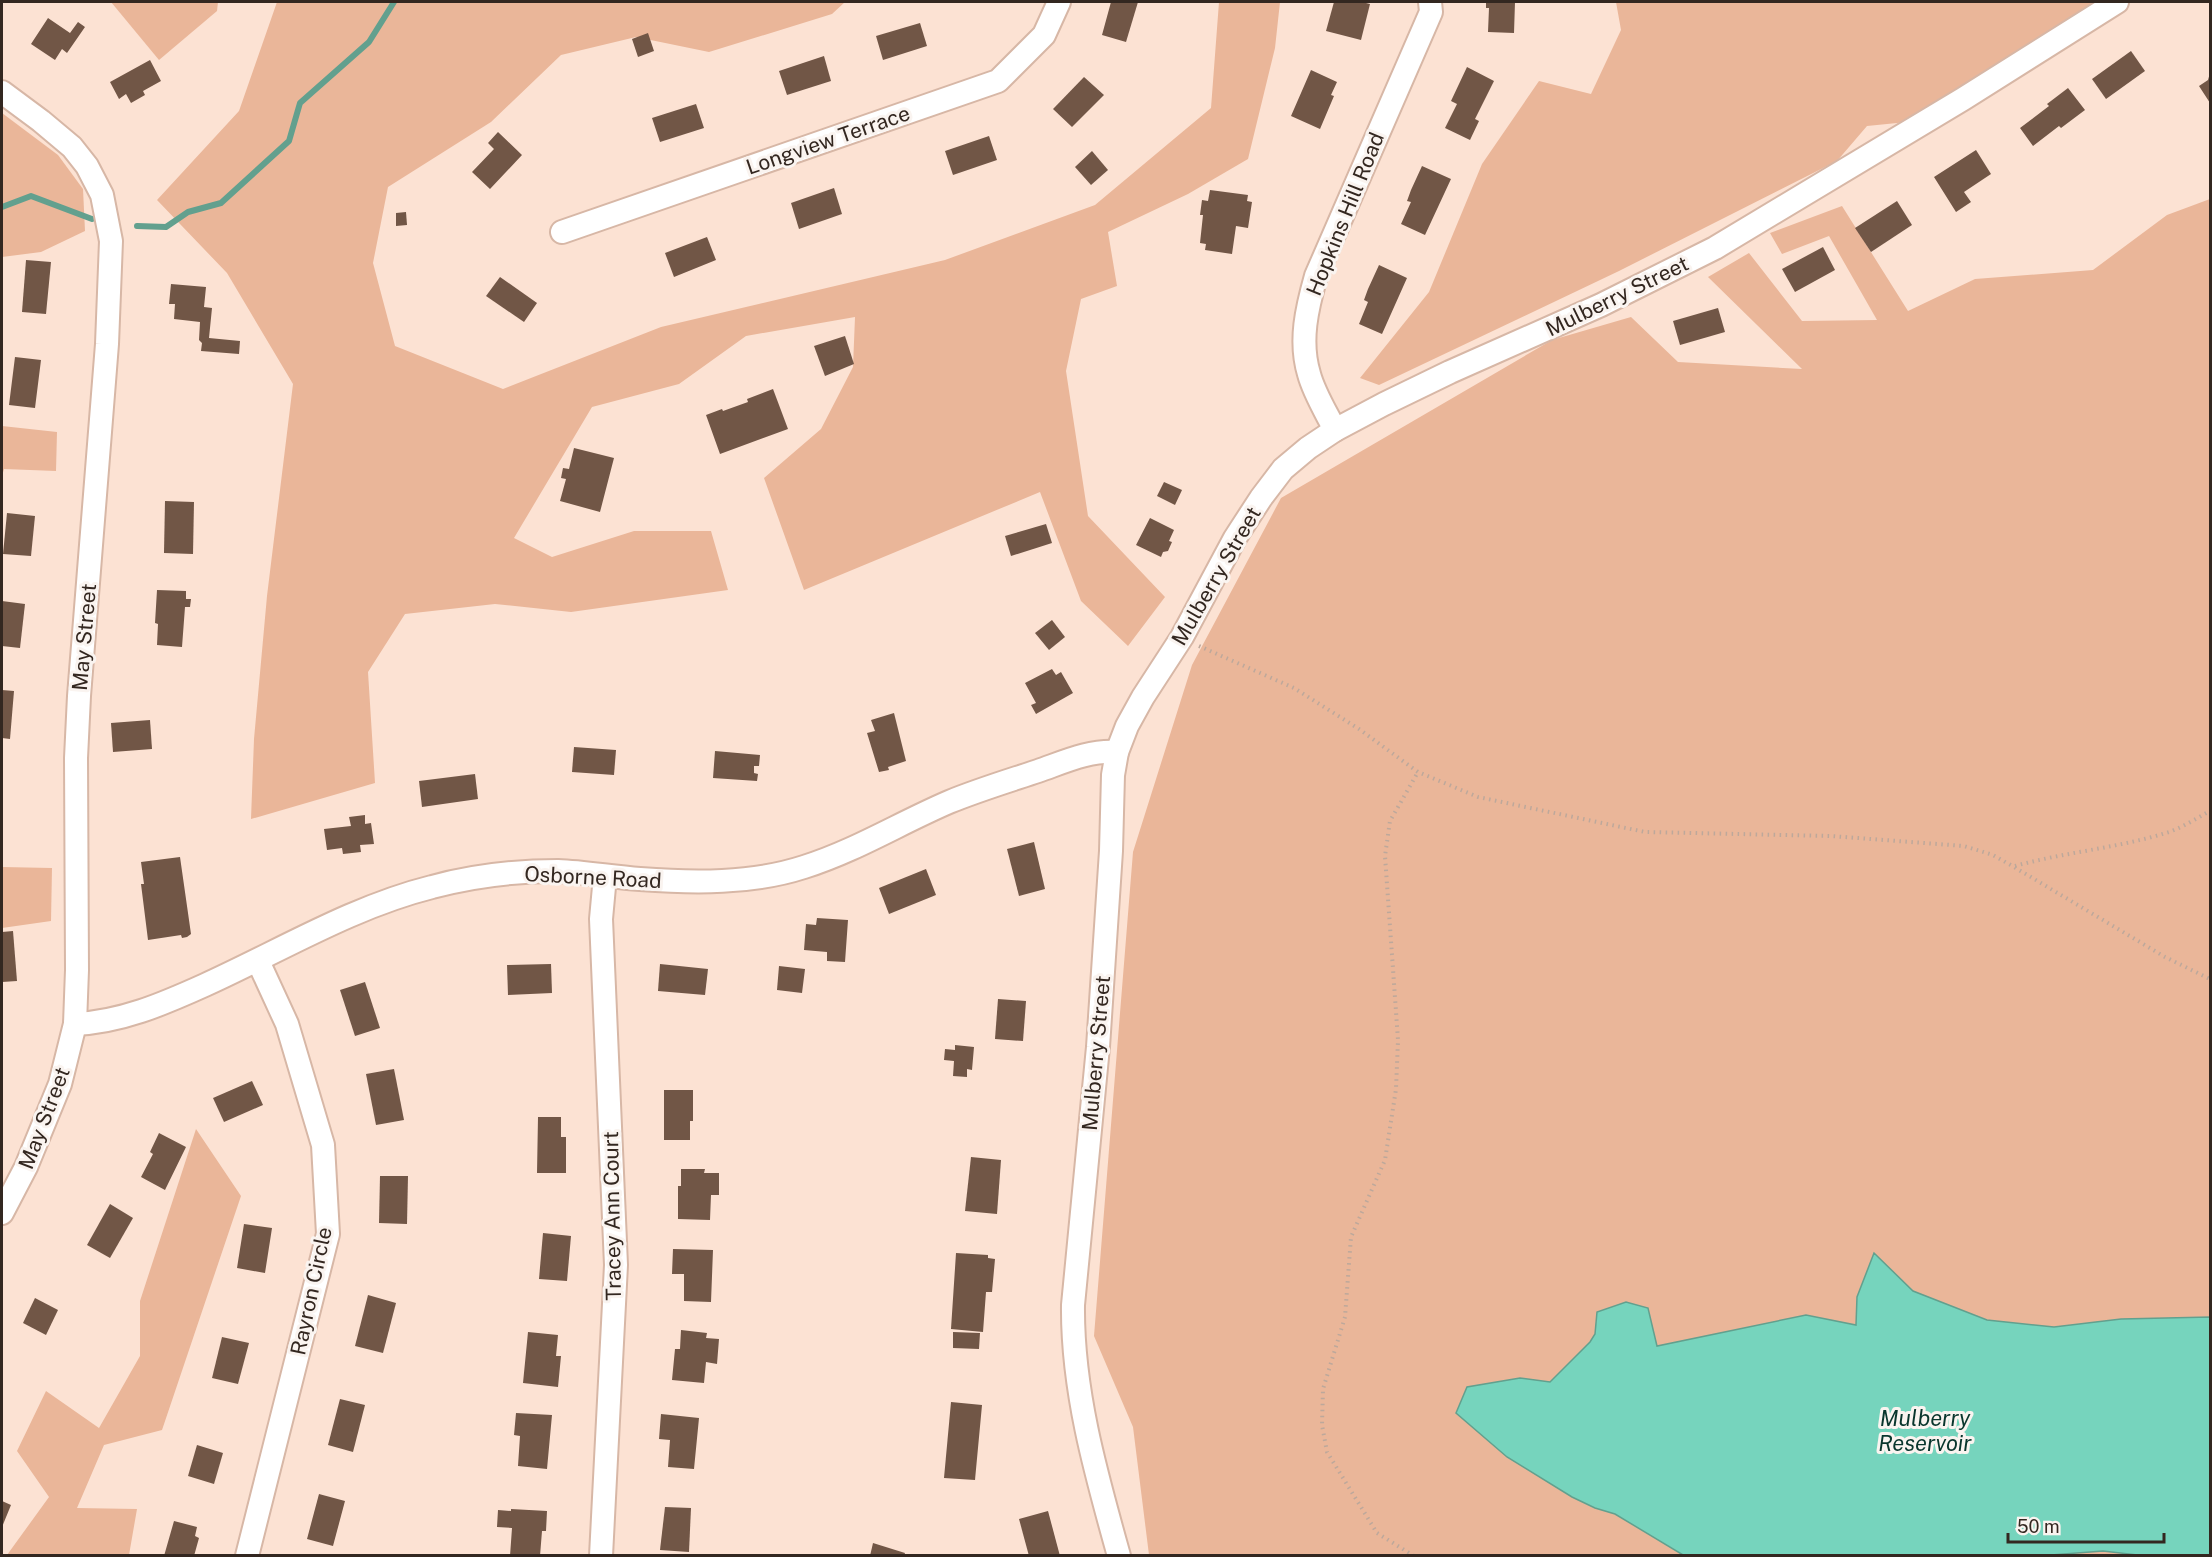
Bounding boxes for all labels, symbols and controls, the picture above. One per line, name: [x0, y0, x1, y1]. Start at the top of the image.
street label: Longview Terrace: [743, 100, 913, 180]
street label: Hopkins Hill Road: [1301, 129, 1389, 299]
street label: Mulberry Street: [1541, 251, 1693, 341]
street label: Mulberry Street: [1166, 502, 1266, 650]
street label: May Street: [67, 582, 101, 692]
street label: Osborne Road: [524, 861, 662, 893]
street label: Mulberry Street: [1077, 974, 1115, 1132]
street label: May Street: [13, 1063, 75, 1173]
street label: Tracey Ann Court: [598, 1131, 626, 1301]
street label: Rayron Circle: [285, 1225, 337, 1357]
water label: Mulberry Reservoir: [1878, 1405, 1972, 1456]
scale bar: [2008, 1506, 2164, 1544]
text: 50 m: [2017, 1516, 2060, 1537]

